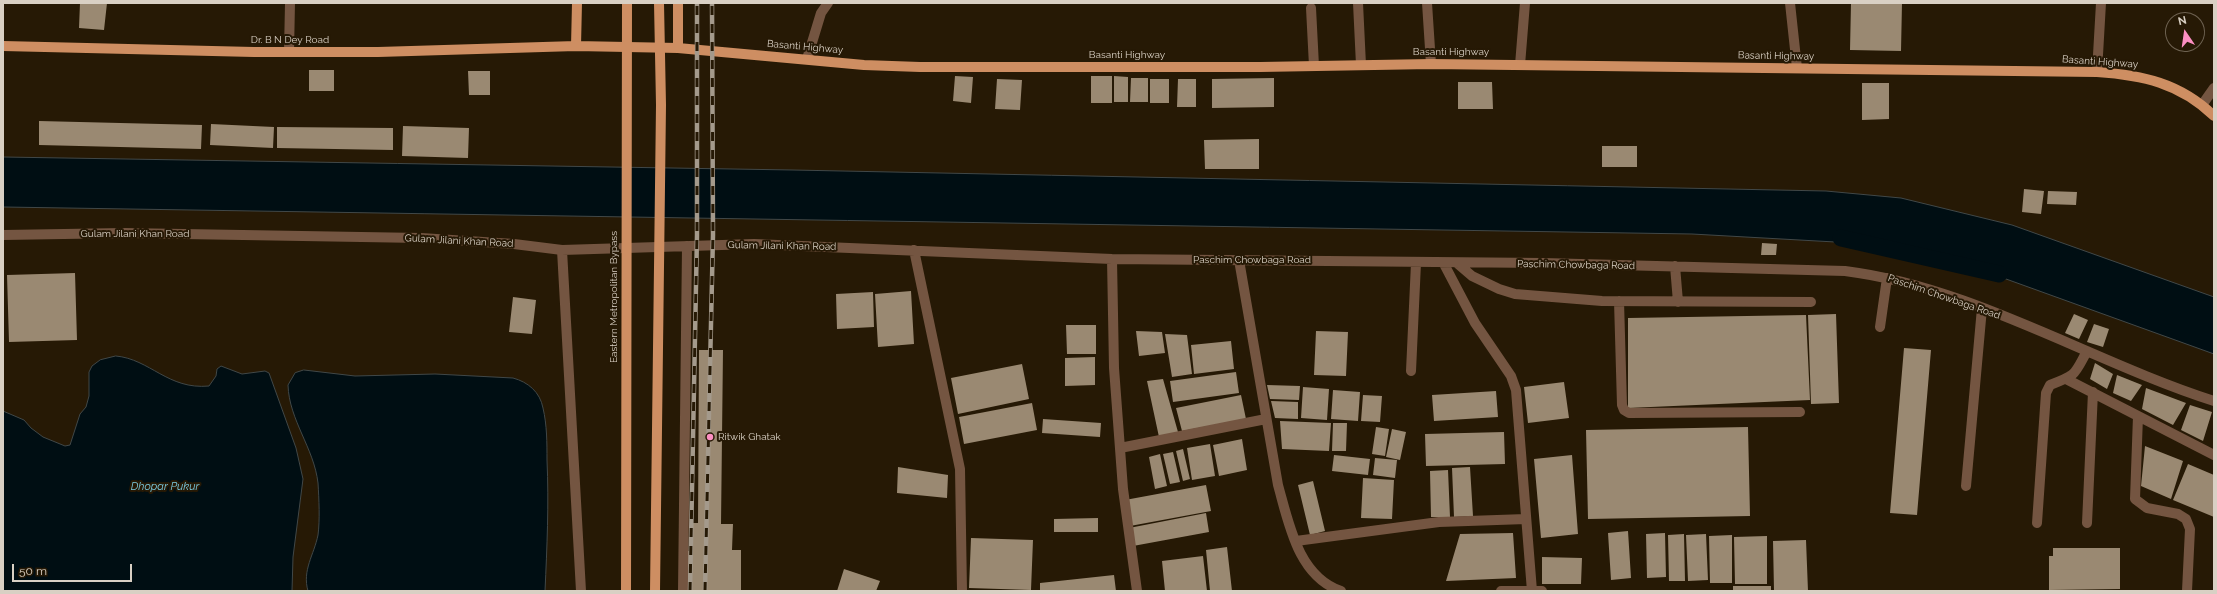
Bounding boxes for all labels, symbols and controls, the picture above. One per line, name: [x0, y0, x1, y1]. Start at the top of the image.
north arrow: [2165, 12, 2205, 52]
text: N: [2177, 14, 2188, 28]
street label: Dr. B N Dey Road: [251, 34, 329, 46]
street label: Basanti Highway: [766, 38, 844, 56]
street label: Basanti Highway: [1413, 46, 1489, 58]
street label: Basanti Highway: [1089, 49, 1165, 61]
street label: Basanti Highway: [1738, 49, 1814, 63]
street label: Basanti Highway: [2061, 53, 2139, 71]
street label: Gulam Jilani Khan Road: [81, 228, 189, 240]
street label: Eastern Metropolitan Bypass: [608, 231, 620, 363]
street label: Gulam Jilani Khan Road: [404, 232, 514, 250]
street label: Gulam Jilani Khan Road: [728, 239, 836, 253]
street label: Paschim Chowbaga Road: [1193, 254, 1311, 266]
street label: Paschim Chowbaga Road: [1517, 258, 1635, 272]
street label: Paschim Chowbaga Road: [1886, 272, 2002, 322]
place label: Ritwik Ghatak: [718, 431, 781, 443]
marker: Ritwik Ghatak: [705, 432, 715, 442]
water label: Dhopar Pukur: [131, 480, 199, 494]
scale bar: [14, 556, 134, 582]
text: 50 m: [19, 564, 47, 578]

